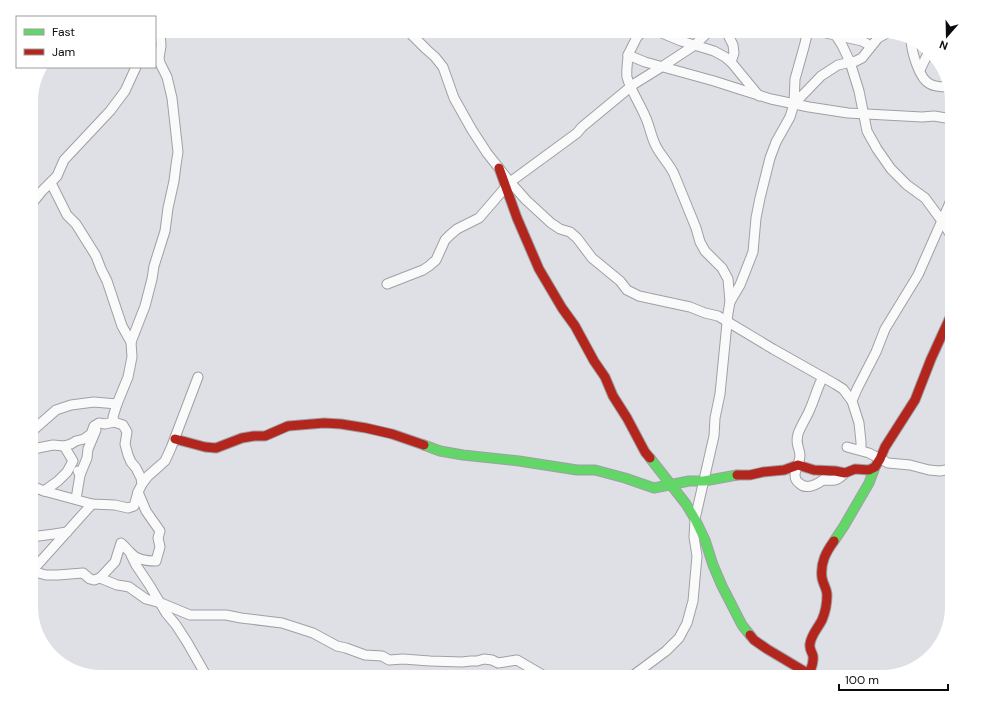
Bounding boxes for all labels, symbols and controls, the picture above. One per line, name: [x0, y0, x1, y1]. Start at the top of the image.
legend: [16, 16, 156, 68]
north arrow: [927, 16, 967, 56]
text: Fast: [52, 24, 75, 40]
text: N: [937, 37, 950, 53]
text: Jam: [52, 44, 75, 60]
scale bar: [839, 666, 948, 692]
text: 100 m: [845, 672, 879, 688]

